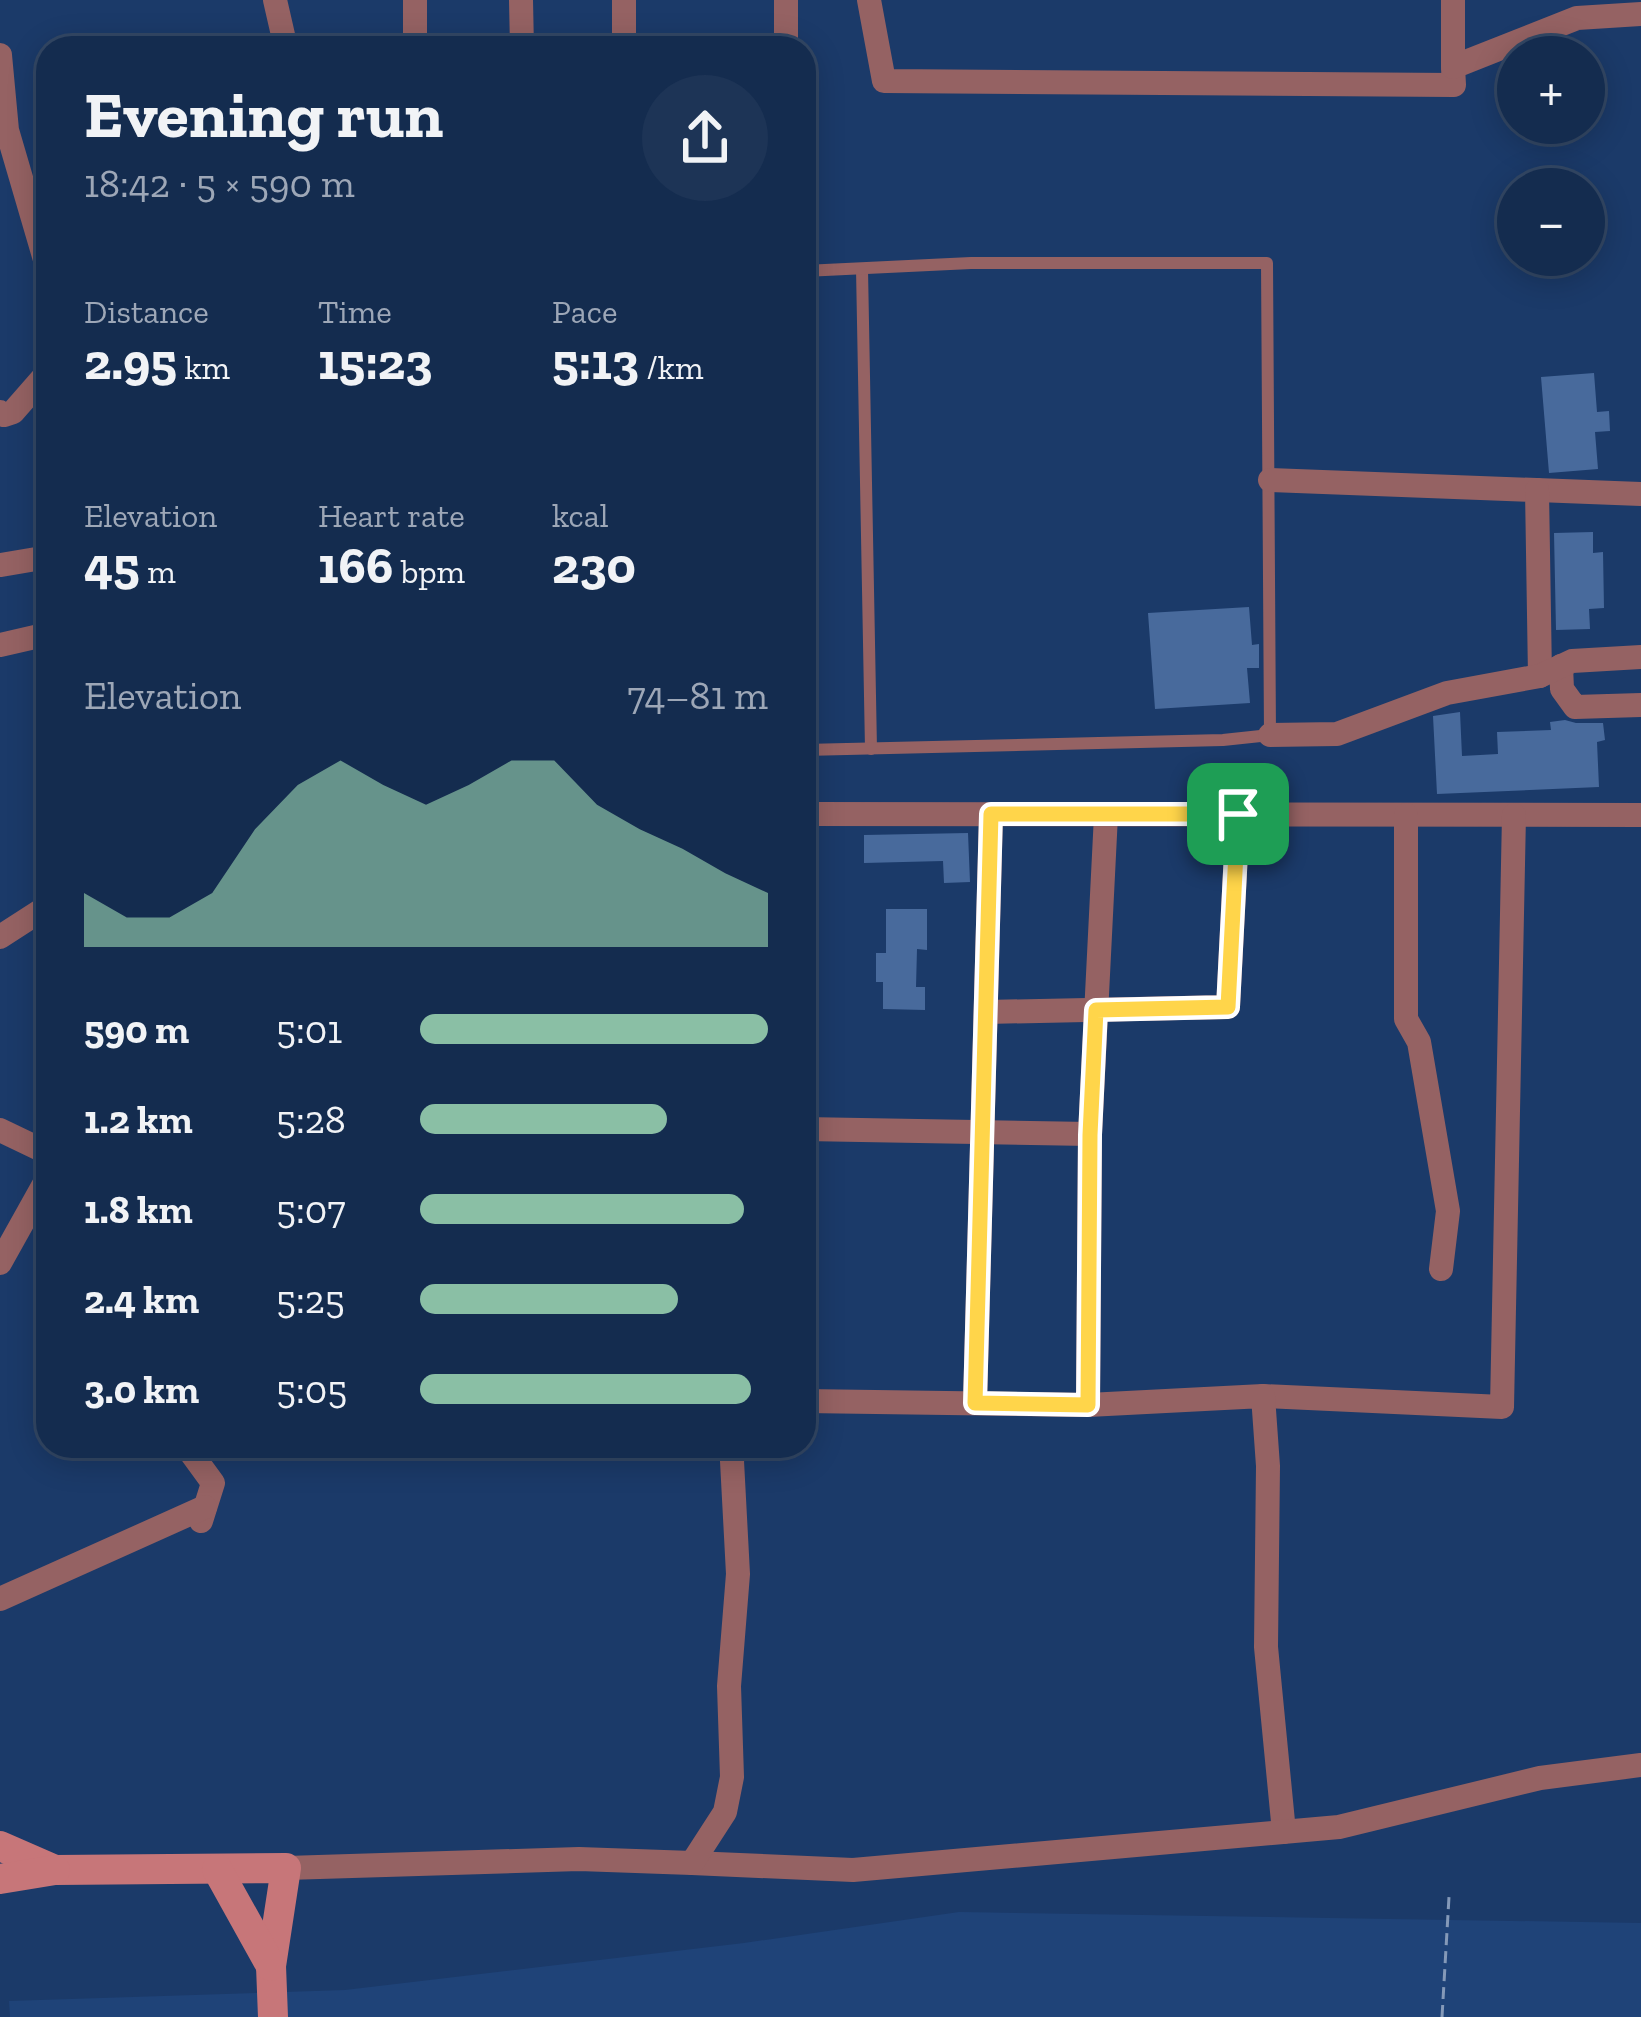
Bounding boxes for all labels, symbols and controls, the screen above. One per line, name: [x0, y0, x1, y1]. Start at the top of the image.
map controls: [1497, 36, 1605, 276]
button: +: [1497, 36, 1605, 144]
text: Evening run: [84, 75, 443, 154]
button: share: [642, 75, 768, 201]
text: 18:42 · 5 × 590 m: [84, 160, 355, 207]
button: −: [1497, 168, 1605, 276]
text: Distance: [84, 292, 209, 331]
text: Time: [318, 292, 392, 331]
text: Pace: [552, 292, 617, 331]
text: 2.95: [84, 331, 177, 392]
text: 15:23: [318, 331, 432, 392]
text: 5:13: [552, 331, 639, 392]
text: km: [177, 348, 230, 387]
text: /km: [639, 348, 703, 387]
text: Elevation: [84, 496, 217, 535]
text: Heart rate: [318, 496, 465, 535]
text: kcal: [552, 496, 609, 535]
text: 45: [84, 535, 140, 596]
text: 166: [318, 535, 393, 596]
text: 230: [552, 535, 636, 596]
text: m: [140, 552, 176, 591]
text: bpm: [393, 552, 465, 591]
text: Elevation: [84, 672, 241, 719]
text: 74–81 m: [627, 672, 768, 719]
pin: [1187, 763, 1289, 865]
icon: arrive: [1205, 781, 1271, 847]
text: 590 m: [84, 1006, 189, 1053]
text: 5:01: [276, 1006, 342, 1053]
text: 1.2 km: [84, 1096, 193, 1143]
text: 5:28: [276, 1096, 346, 1143]
text: 1.8 km: [84, 1186, 193, 1233]
text: 5:07: [276, 1186, 346, 1233]
text: 2.4 km: [84, 1276, 199, 1323]
text: 5:25: [276, 1276, 345, 1323]
text: 3.0 km: [84, 1366, 199, 1413]
text: 5:05: [276, 1366, 347, 1413]

